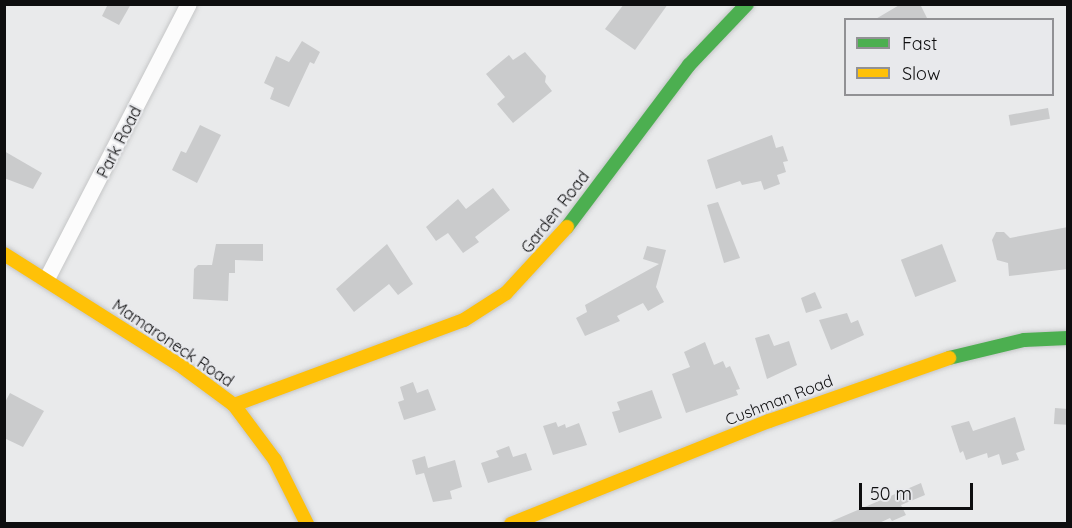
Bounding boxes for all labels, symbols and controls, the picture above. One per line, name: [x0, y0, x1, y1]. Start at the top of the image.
legend: [844, 18, 1054, 96]
text: Fast: [902, 32, 937, 55]
text: Slow: [902, 62, 940, 85]
street label: Park Road: [93, 103, 145, 181]
street label: Garden Road: [517, 167, 593, 257]
street label: Mamaroneck Road: [109, 295, 237, 391]
street label: Cushman Road: [722, 371, 836, 429]
scale bar: [862, 471, 976, 509]
text: 50 m: [870, 482, 912, 505]

